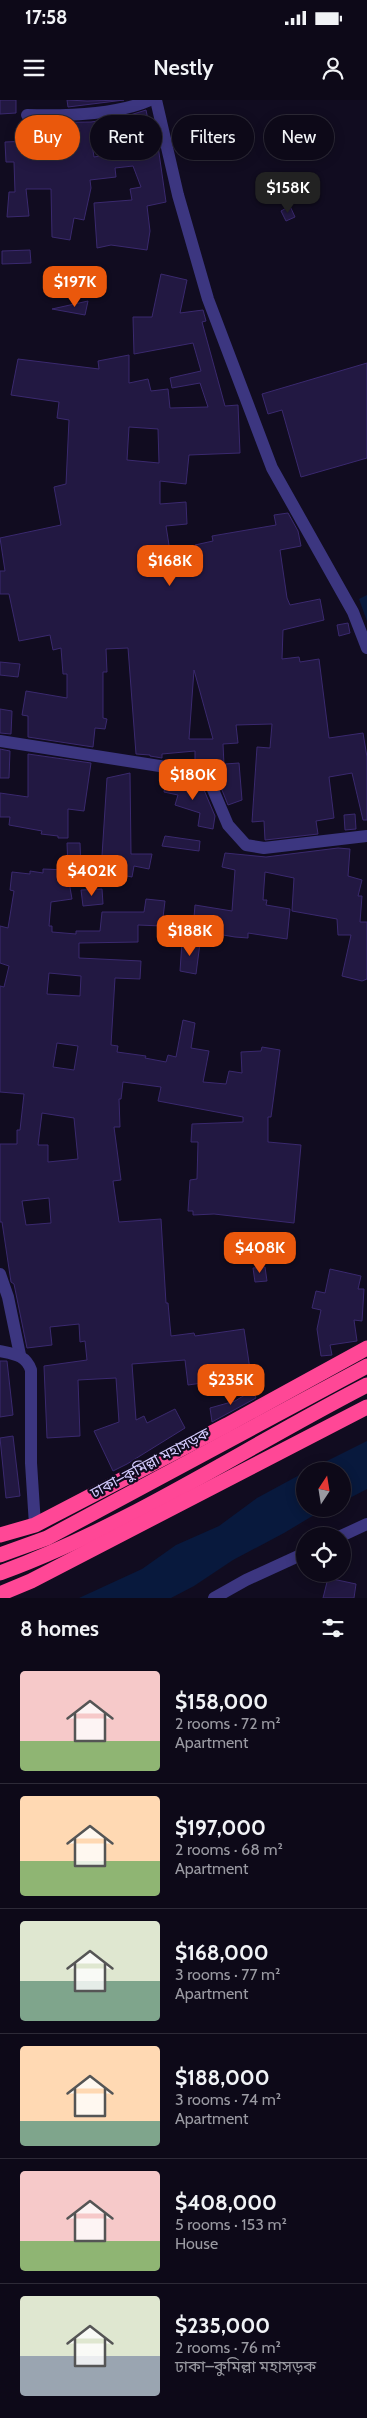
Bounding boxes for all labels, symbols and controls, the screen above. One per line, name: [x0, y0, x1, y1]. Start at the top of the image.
text: 17:58: [25, 6, 68, 29]
icon: menu: [20, 54, 48, 82]
text: Nestly: [153, 54, 214, 81]
icon: person: [319, 54, 347, 82]
chip: Buy: [15, 115, 80, 160]
chip: Rent: [90, 115, 162, 160]
chip: Filters: [172, 115, 254, 160]
chip: New: [264, 115, 334, 160]
pin: $158K: [253, 172, 323, 214]
text: $158K: [266, 178, 310, 197]
pin: $197K: [40, 266, 110, 308]
text: $197K: [54, 272, 96, 291]
pin: $168K: [135, 544, 205, 587]
text: $168K: [148, 551, 192, 570]
pin: $180K: [158, 758, 228, 801]
text: $180K: [170, 765, 216, 784]
pin: $402K: [57, 854, 127, 897]
text: $402K: [67, 861, 117, 880]
pin: $188K: [155, 914, 225, 957]
text: $188K: [168, 921, 212, 940]
pin: $408K: [225, 1232, 295, 1274]
text: $408K: [235, 1238, 285, 1257]
pin: $235K: [196, 1364, 266, 1406]
text: $235K: [209, 1370, 254, 1389]
street label: ঢাকা–কুমিল্লা মহাসড়ক: [86, 1424, 213, 1502]
north arrow: [296, 1462, 351, 1518]
map controls: [296, 1462, 351, 1582]
button: locate: [296, 1527, 351, 1582]
icon: filters: [319, 1614, 347, 1642]
text: 8 homes: [20, 1616, 99, 1641]
text: $158,000: [175, 1689, 268, 1714]
icon: home: [60, 1691, 120, 1751]
text: 2 rooms · 72 m²: [175, 1714, 280, 1733]
text: Apartment: [175, 1733, 248, 1752]
text: $197,000: [175, 1815, 266, 1840]
icon: home: [60, 1816, 120, 1876]
text: 2 rooms · 68 m²: [175, 1840, 283, 1859]
text: Apartment: [175, 1859, 248, 1878]
text: $168,000: [175, 1940, 269, 1965]
icon: home: [60, 1941, 120, 2001]
text: 3 rooms · 77 m²: [175, 1965, 280, 1984]
text: Apartment: [175, 1984, 248, 2003]
text: $188,000: [175, 2065, 269, 2090]
icon: home: [60, 2066, 120, 2126]
text: 3 rooms · 74 m²: [175, 2090, 281, 2109]
text: Apartment: [175, 2109, 248, 2128]
text: $408,000: [175, 2190, 277, 2215]
icon: home: [60, 2191, 120, 2251]
text: 5 rooms · 153 m²: [175, 2215, 287, 2234]
text: House: [175, 2234, 218, 2253]
text: $235,000: [175, 2313, 270, 2338]
icon: home: [60, 2316, 120, 2376]
text: 2 rooms · 76 m²: [175, 2338, 281, 2357]
text: ঢাকা–কুমিল্লা মহাসড়ক: [175, 2357, 316, 2376]

